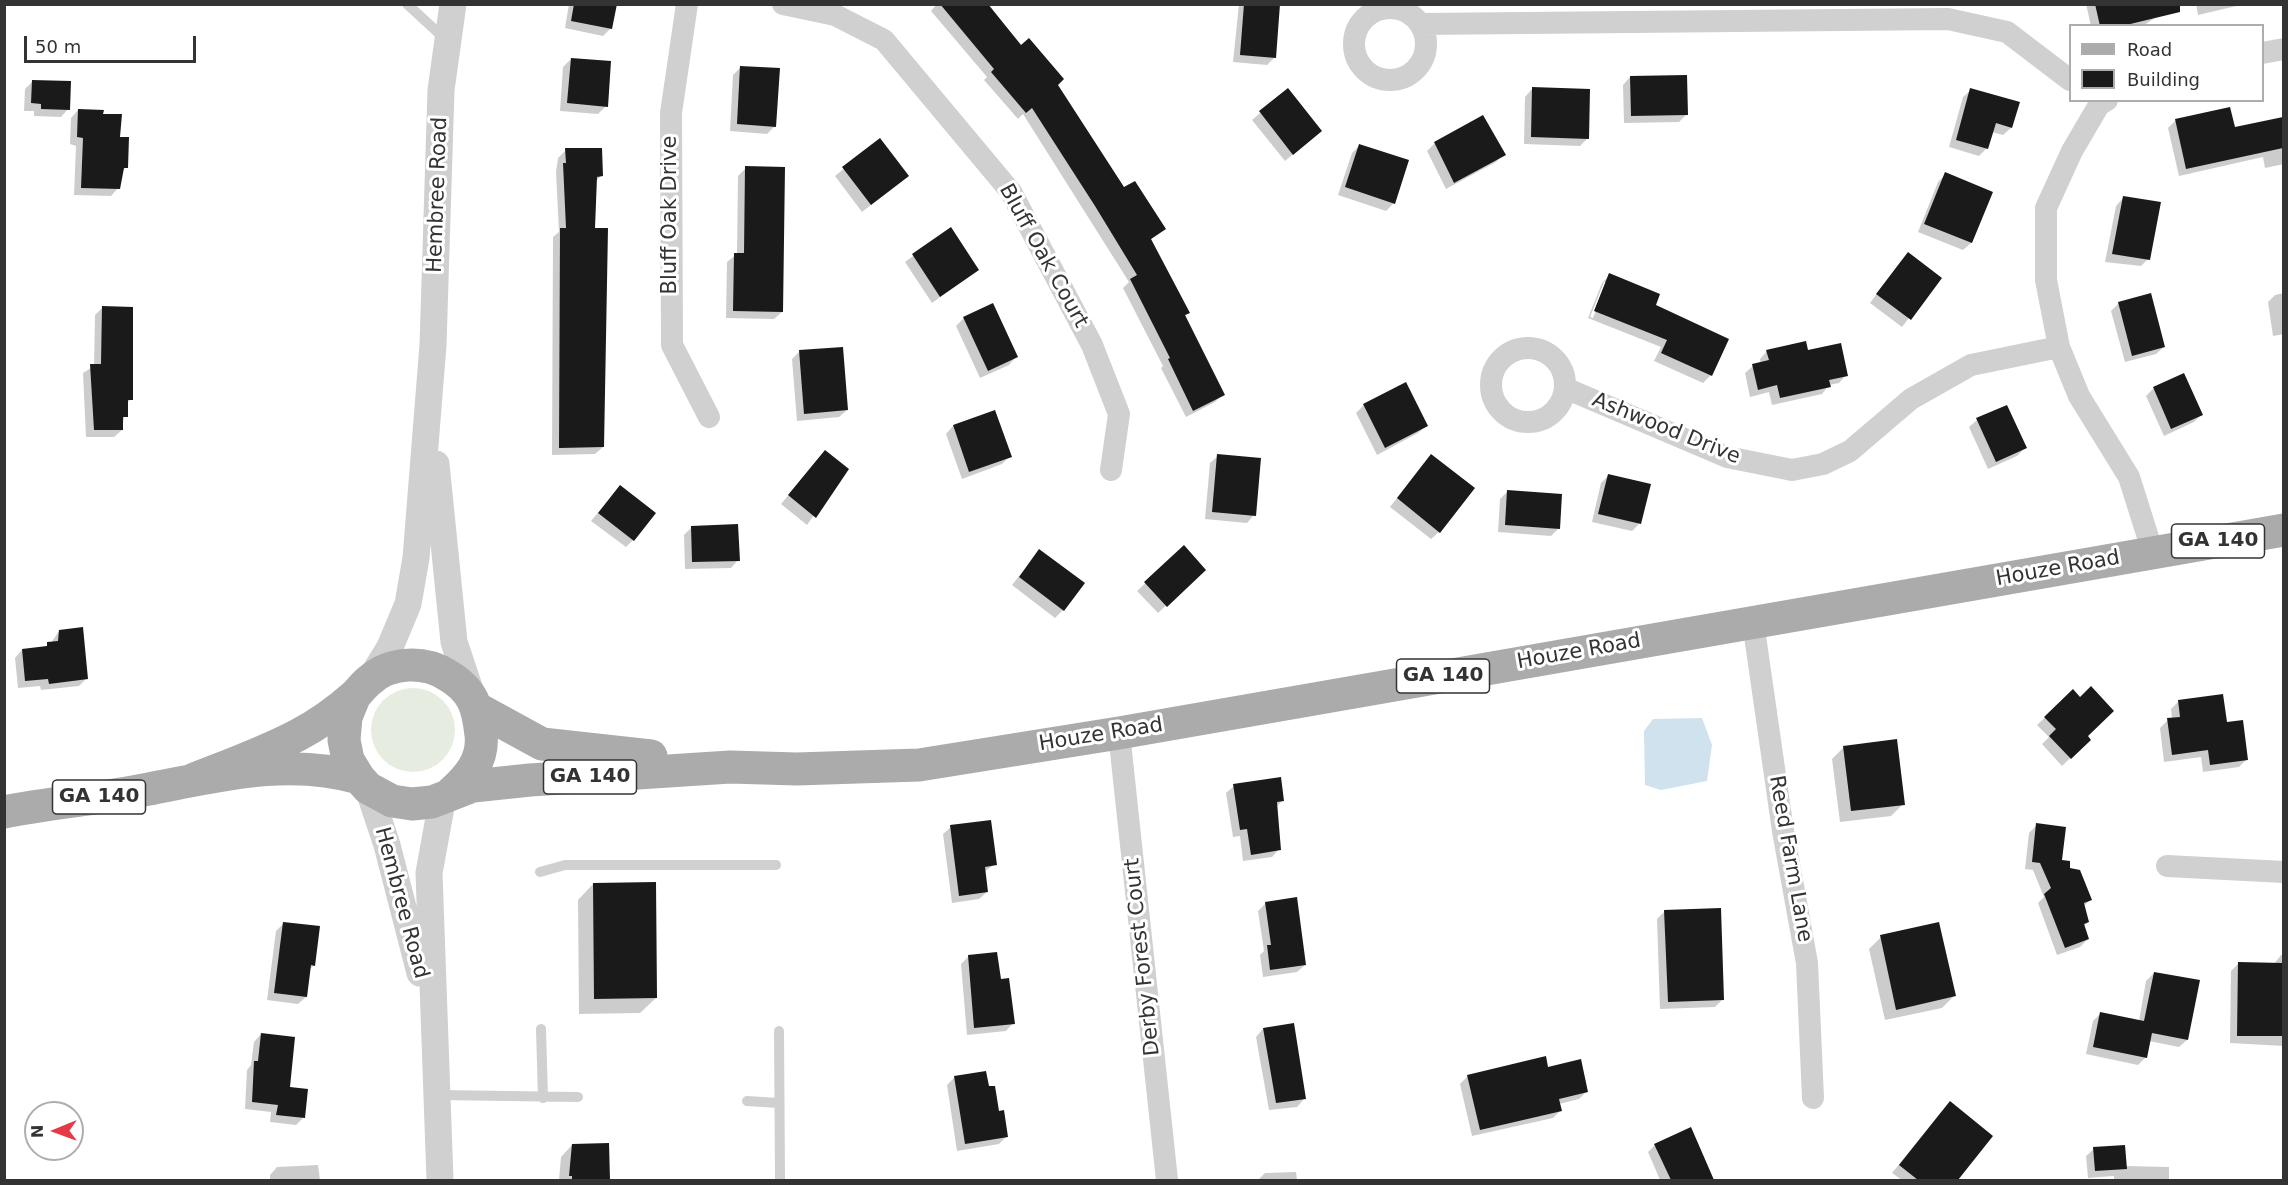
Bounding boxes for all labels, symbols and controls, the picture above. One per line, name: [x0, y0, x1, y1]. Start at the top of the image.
scale bar: [27, 24, 200, 62]
legend: [2069, 24, 2264, 102]
text: 50 m: [35, 36, 81, 57]
text: Road: [2127, 39, 2172, 60]
text: Building: [2127, 69, 2200, 90]
street label: Hembree Road: [423, 117, 453, 273]
street label: Bluff Oak Drive: [658, 136, 684, 294]
street label: Bluff Oak Court: [993, 180, 1093, 332]
street label: Ashwood Drive: [1588, 388, 1744, 470]
road number: GA 140: [2172, 524, 2264, 558]
street label: Houze Road: [1994, 546, 2122, 592]
street label: Houze Road: [1515, 629, 1643, 675]
road number: GA 140: [1396, 659, 1490, 693]
street label: Houze Road: [1037, 713, 1165, 757]
road number: GA 140: [544, 760, 636, 794]
street label: Reed Farm Lane: [1763, 774, 1817, 944]
road number: GA 140: [52, 780, 146, 814]
street label: Hembree Road: [369, 824, 433, 982]
street label: Derby Forest Court: [1120, 857, 1166, 1057]
north arrow: [24, 1101, 84, 1161]
text: N: [28, 1124, 47, 1138]

